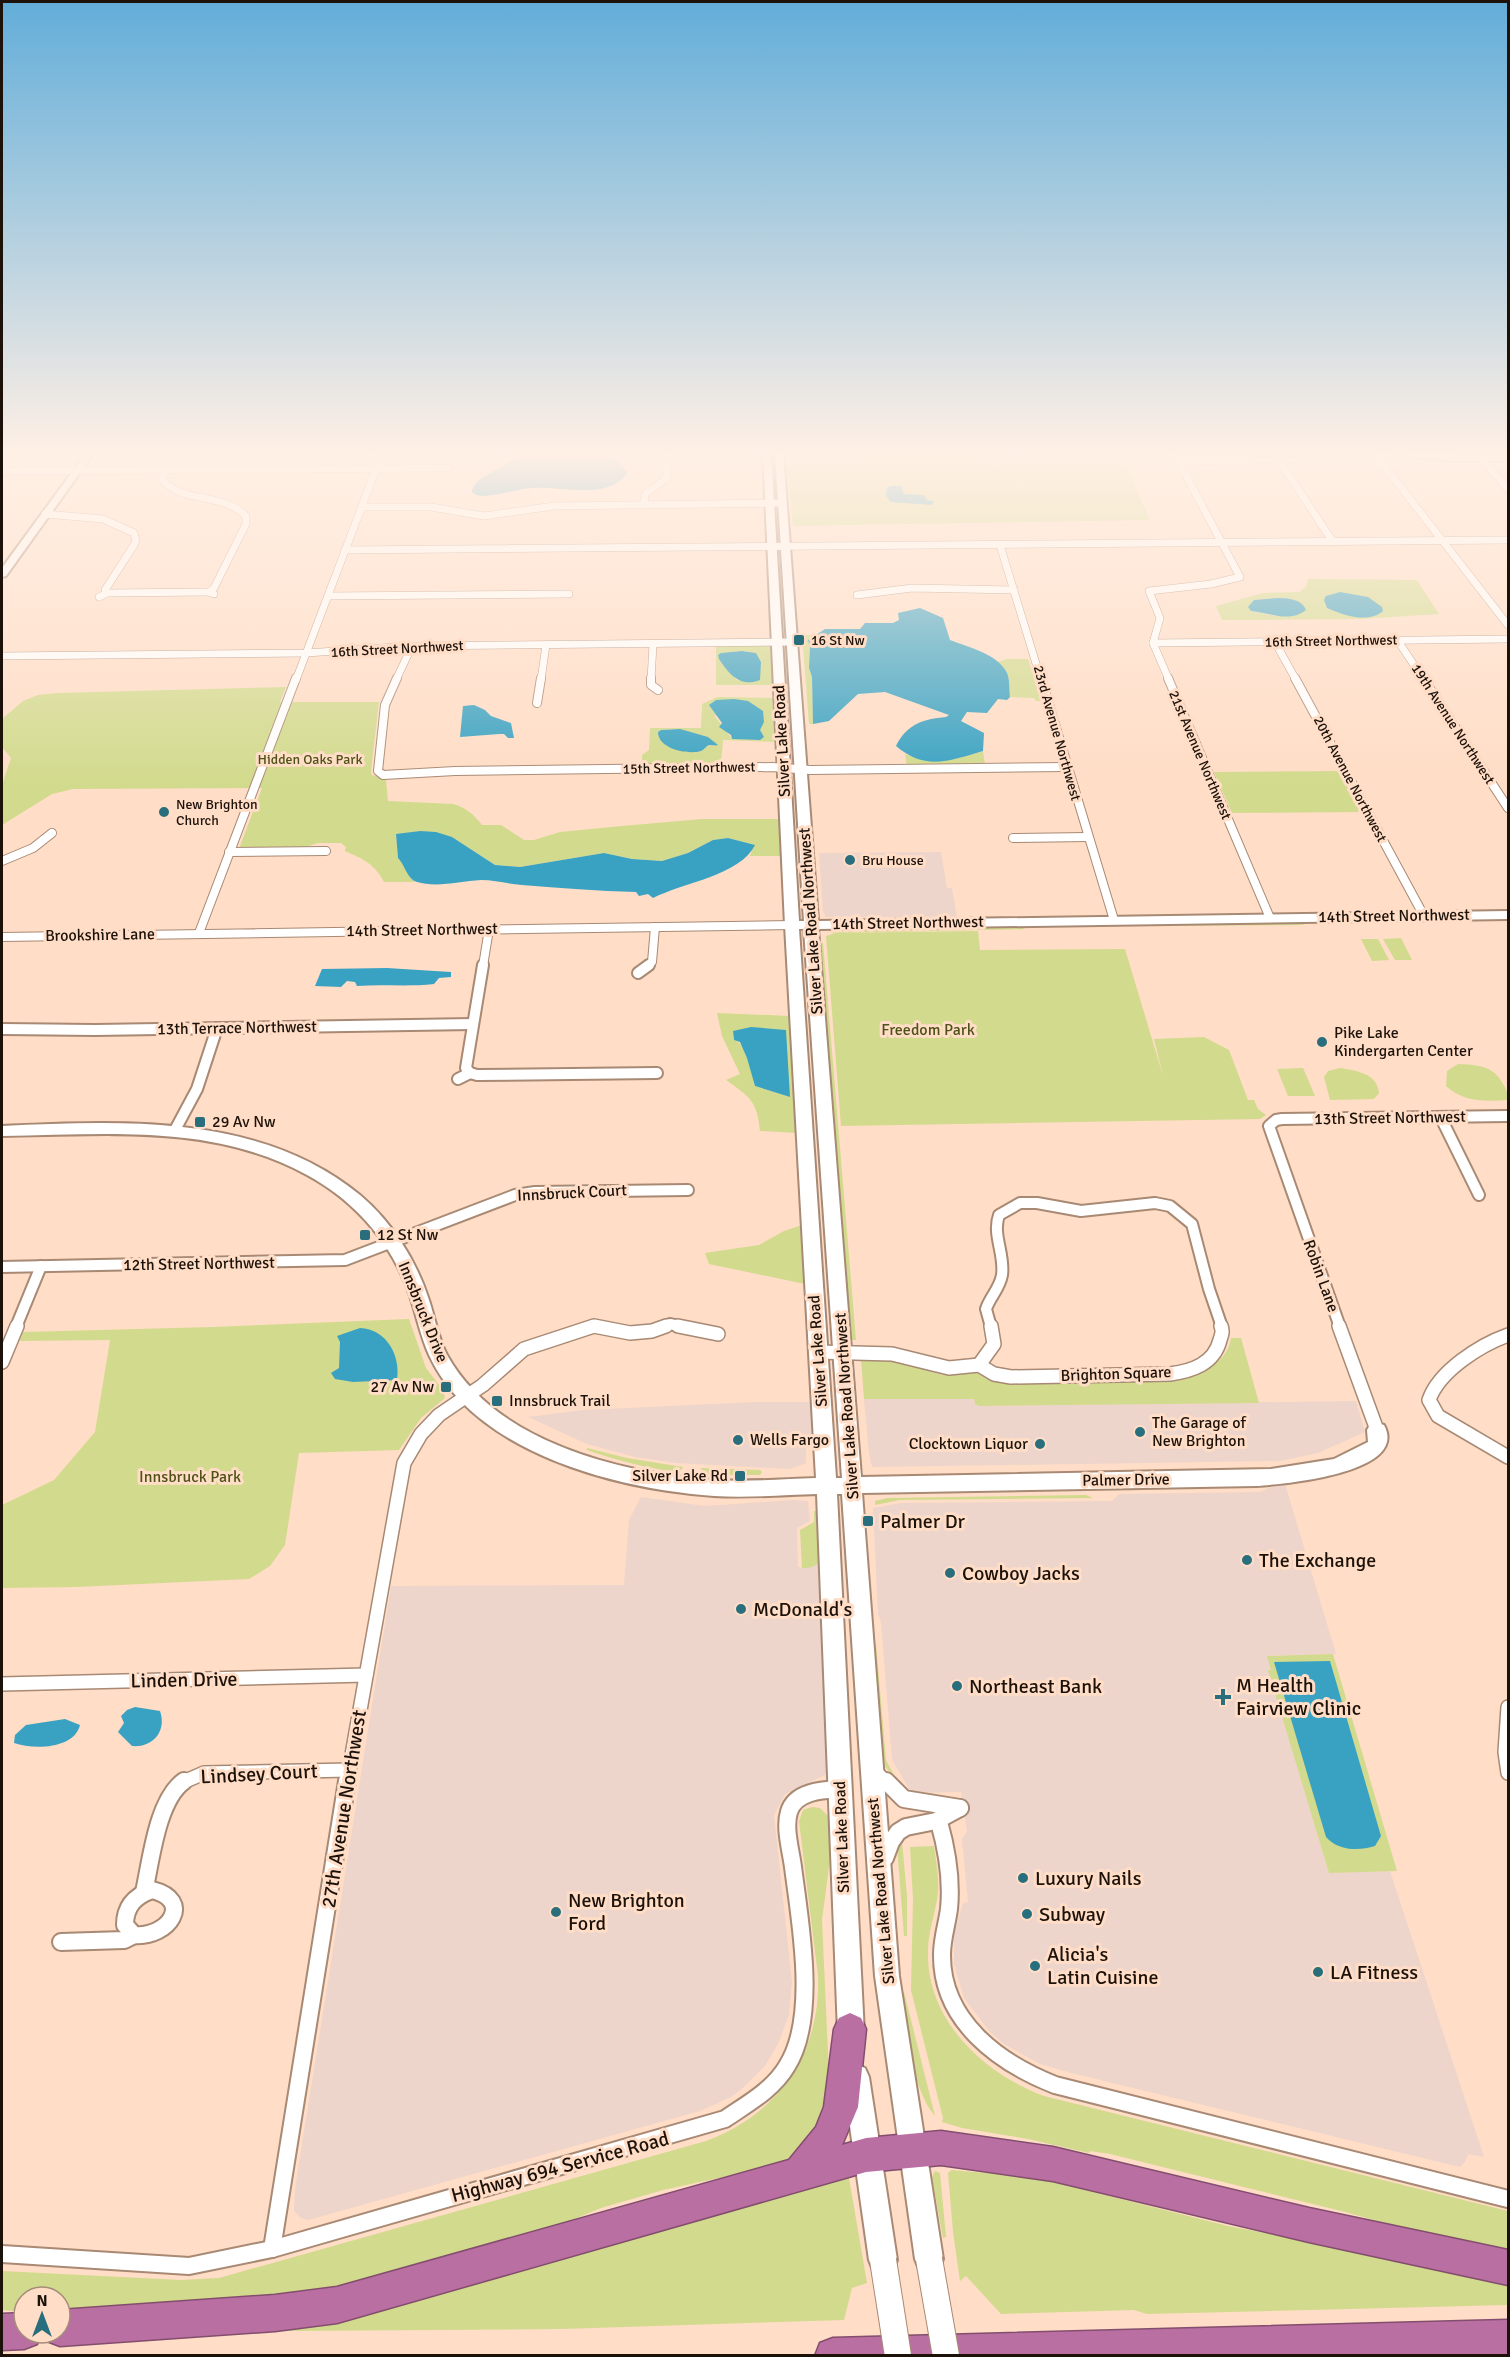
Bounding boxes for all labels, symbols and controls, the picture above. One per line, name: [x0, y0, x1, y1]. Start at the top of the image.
street label: 16th Street Northwest: [1264, 631, 1398, 651]
place label: 16 St Nw: [811, 632, 865, 649]
marker: 16 St Nw: [792, 633, 806, 647]
street label: 16th Street Northwest: [330, 637, 464, 661]
street label: 19th Avenue Northwest: [1408, 661, 1498, 787]
street label: 23rd Avenue Northwest: [1030, 663, 1084, 803]
street label: Silver Lake Road: [769, 685, 795, 797]
street label: 21st Avenue Northwest: [1165, 688, 1235, 822]
street label: 20th Avenue Northwest: [1310, 713, 1390, 845]
park label: Hidden Oaks Park: [257, 751, 363, 768]
street label: 15th Street Northwest: [622, 758, 756, 778]
place label: New Brighton Church: [176, 796, 258, 829]
marker: New Brighton Church: [157, 805, 171, 819]
street label: Silver Lake Road Northwest: [794, 827, 827, 1015]
place label: Bru House: [862, 852, 924, 869]
marker: Bru House: [843, 853, 857, 867]
street label: 14th Street Northwest: [1318, 905, 1470, 927]
street label: 14th Street Northwest: [832, 912, 984, 934]
street label: 14th Street Northwest: [346, 919, 498, 941]
street label: Brookshire Lane: [45, 924, 155, 946]
street label: 13th Terrace Northwest: [157, 1017, 317, 1039]
park label: Freedom Park: [881, 1020, 975, 1040]
place label: Pike Lake Kindergarten Center: [1334, 1023, 1473, 1061]
marker: Pike Lake Kindergarten Center: [1315, 1035, 1329, 1049]
street label: 13th Street Northwest: [1314, 1107, 1466, 1129]
place label: 29 Av Nw: [212, 1112, 276, 1132]
marker: 29 Av Nw: [193, 1115, 207, 1129]
street label: Innsbruck Court: [517, 1180, 628, 1206]
place label: 12 St Nw: [377, 1225, 439, 1245]
marker: 12 St Nw: [358, 1228, 372, 1242]
street label: Robin Lane: [1299, 1237, 1343, 1315]
street label: 12th Street Northwest: [123, 1253, 275, 1275]
street label: Innsbruck Drive: [394, 1259, 452, 1365]
street label: Silver Lake Road: [804, 1294, 832, 1408]
street label: Silver Lake Road Northwest: [830, 1312, 863, 1500]
street label: Brighton Square: [1060, 1362, 1172, 1386]
place label: 27 Av Nw: [370, 1377, 434, 1397]
marker: 27 Av Nw: [439, 1380, 453, 1394]
place label: Innsbruck Trail: [509, 1391, 611, 1411]
marker: Innsbruck Trail: [490, 1394, 504, 1408]
place label: The Garage of New Brighton: [1152, 1413, 1247, 1451]
marker: The Garage of New Brighton: [1133, 1425, 1147, 1439]
place label: Wells Fargo: [750, 1430, 829, 1450]
marker: Wells Fargo: [731, 1433, 745, 1447]
place label: Clocktown Liquor: [909, 1434, 1028, 1454]
marker: Clocktown Liquor: [1033, 1437, 1047, 1451]
place label: Silver Lake Rd: [632, 1466, 728, 1486]
park label: Innsbruck Park: [139, 1467, 241, 1487]
marker: Silver Lake Rd: [733, 1469, 747, 1483]
street label: Palmer Drive: [1082, 1469, 1170, 1491]
place label: Palmer Dr: [880, 1509, 966, 1534]
marker: Palmer Dr: [861, 1514, 875, 1528]
place label: The Exchange: [1259, 1548, 1376, 1573]
marker: The Exchange: [1240, 1553, 1254, 1567]
place label: Cowboy Jacks: [962, 1561, 1080, 1586]
marker: Cowboy Jacks: [943, 1566, 957, 1580]
place label: McDonald's: [753, 1597, 852, 1622]
marker: McDonald's: [734, 1602, 748, 1616]
street label: Linden Drive: [130, 1667, 238, 1693]
place label: M Health Fairview Clinic: [1236, 1673, 1361, 1721]
place label: Northeast Bank: [969, 1674, 1102, 1699]
marker: Northeast Bank: [950, 1679, 964, 1693]
marker: M Health Fairview Clinic: [1214, 1688, 1232, 1706]
street label: 27th Avenue Northwest: [316, 1708, 372, 1910]
street label: Lindsey Court: [200, 1758, 318, 1790]
street label: Silver Lake Road: [830, 1781, 854, 1893]
street label: Silver Lake Road Northwest: [863, 1797, 899, 1985]
place label: Luxury Nails: [1035, 1866, 1142, 1891]
marker: Luxury Nails: [1016, 1871, 1030, 1885]
place label: New Brighton Ford: [568, 1888, 685, 1936]
place label: Subway: [1039, 1902, 1106, 1927]
marker: New Brighton Ford: [549, 1905, 563, 1919]
marker: Subway: [1020, 1907, 1034, 1921]
place label: Alicia's Latin Cuisine: [1047, 1942, 1158, 1990]
marker: Alicia's Latin Cuisine: [1028, 1959, 1042, 1973]
place label: LA Fitness: [1330, 1960, 1418, 1985]
marker: LA Fitness: [1311, 1965, 1325, 1979]
street label: Highway 694 Service Road: [448, 2126, 672, 2208]
north arrow: [12, 2285, 72, 2345]
text: N: [36, 2291, 48, 2311]

